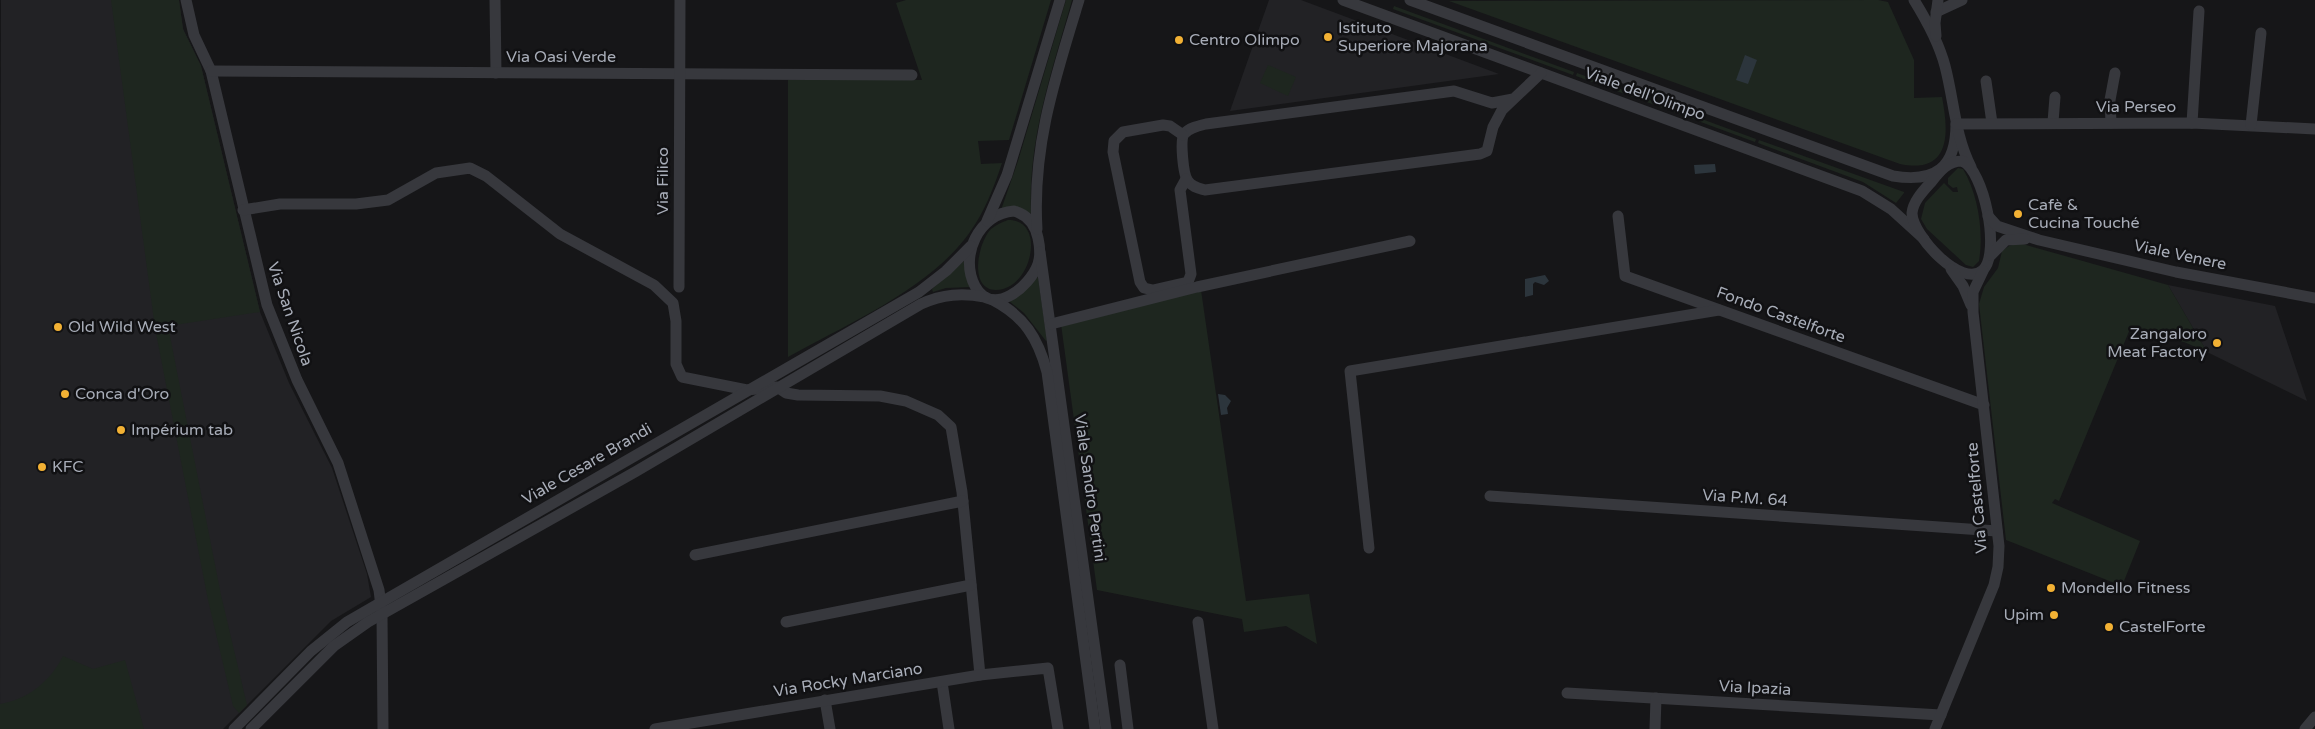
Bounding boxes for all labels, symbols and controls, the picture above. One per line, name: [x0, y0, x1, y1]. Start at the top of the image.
place label: Istituto Superiore Majorana: [1338, 18, 1488, 56]
place label: Centro Olimpo: [1189, 30, 1300, 50]
marker: Istituto Superiore Majorana: [1322, 31, 1334, 43]
marker: Centro Olimpo: [1173, 34, 1185, 46]
street label: Via Oasi Verde: [506, 47, 616, 67]
street label: Viale dell'Olimpo: [1582, 63, 1708, 125]
street label: Via Perseo: [2096, 97, 2176, 117]
street label: Via Filico: [653, 147, 673, 215]
place label: Cafè & Cucina Touché: [2028, 195, 2140, 233]
marker: Cafè & Cucina Touché: [2012, 208, 2024, 220]
street label: Viale Venere: [2132, 235, 2228, 275]
street label: Via San Nicola: [263, 259, 317, 369]
street label: Fondo Castelforte: [1714, 282, 1848, 348]
place label: Old Wild West: [68, 317, 176, 337]
marker: Old Wild West: [52, 321, 64, 333]
place label: Zangaloro Meat Factory: [2107, 324, 2207, 362]
marker: Zangaloro Meat Factory: [2211, 337, 2223, 349]
place label: Conca d'Oro: [75, 384, 169, 404]
marker: Conca d'Oro: [59, 388, 71, 400]
street label: Viale Sandro Pertini: [1070, 413, 1110, 563]
street label: Viale Cesare Brandi: [518, 419, 656, 509]
place label: Impérium tab: [131, 420, 233, 440]
marker: Impérium tab: [115, 424, 127, 436]
street label: Via Castelforte: [1962, 442, 1992, 554]
place label: KFC: [52, 457, 83, 477]
marker: KFC: [36, 461, 48, 473]
street label: Via P.M. 64: [1702, 485, 1788, 511]
place label: Mondello Fitness: [2061, 578, 2191, 598]
marker: Mondello Fitness: [2045, 582, 2057, 594]
place label: Upim: [2003, 605, 2044, 625]
marker: Upim: [2048, 609, 2060, 621]
place label: CastelForte: [2119, 617, 2206, 637]
marker: CastelForte: [2103, 621, 2115, 633]
street label: Via Rocky Marciano: [772, 658, 924, 702]
street label: Via Ipazia: [1718, 676, 1792, 700]

